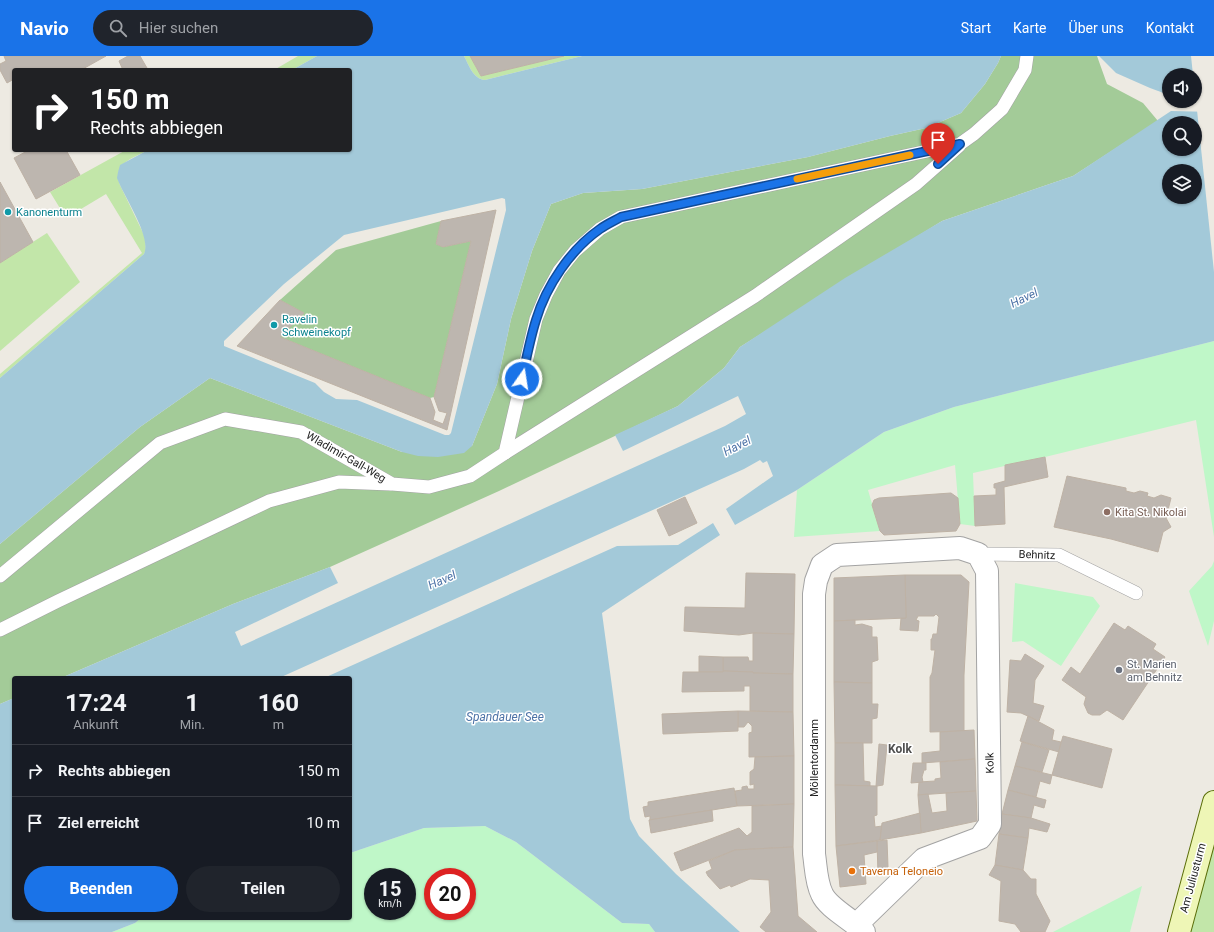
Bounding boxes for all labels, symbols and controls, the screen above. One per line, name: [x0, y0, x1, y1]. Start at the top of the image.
search box: [93, 10, 373, 46]
text: Navio: [20, 17, 69, 40]
icon: search: [107, 17, 129, 39]
text: Hier suchen: [139, 19, 218, 37]
text: Start: [961, 20, 991, 36]
text: Karte: [1013, 20, 1047, 36]
text: Über uns: [1069, 20, 1124, 36]
text: Kontakt: [1146, 20, 1194, 36]
map controls: [1162, 68, 1202, 204]
button: sound: [1162, 68, 1202, 108]
text: 150 m: [90, 83, 169, 116]
icon: right: [24, 84, 76, 136]
button: search: [1162, 116, 1202, 156]
text: Rechts abbiegen: [90, 117, 223, 138]
pin: [921, 123, 955, 164]
icon: arrive: [927, 129, 949, 151]
button: layers: [1162, 164, 1202, 204]
place label: Kanonenturm: [16, 206, 82, 219]
marker: Kanonenturm: [3, 207, 13, 217]
water label: Havel: [1008, 285, 1040, 311]
place label: Ravelin Schweinekopf: [282, 313, 351, 339]
marker: Ravelin Schweinekopf: [269, 320, 279, 330]
position arrow: [501, 358, 543, 400]
street label: Wladimir-Gall-Weg: [304, 429, 388, 485]
water label: Havel: [721, 433, 753, 459]
place label: Kita St. Nikolai: [1115, 506, 1186, 519]
marker: Kita St. Nikolai: [1102, 507, 1112, 517]
street label: Behnitz: [1019, 548, 1056, 562]
water label: Havel: [426, 568, 458, 592]
place label: St. Marien am Behnitz: [1127, 658, 1182, 684]
marker: St. Marien am Behnitz: [1114, 665, 1124, 675]
text: 17:24: [65, 689, 127, 717]
text: 1: [185, 689, 199, 717]
text: 160: [258, 689, 299, 717]
water label: Spandauer See: [466, 710, 544, 724]
text: Ankunft: [73, 717, 119, 732]
text: Min.: [180, 717, 205, 732]
text: m: [273, 717, 284, 732]
street label: Möllentordamm: [808, 719, 821, 797]
district label: Kolk: [888, 742, 912, 756]
street label: Kolk: [983, 752, 997, 774]
icon: right: [24, 760, 46, 782]
text: Rechts abbiegen: [58, 762, 171, 780]
text: 150 m: [298, 762, 340, 780]
icon: arrive: [24, 812, 46, 834]
text: Ziel erreicht: [58, 814, 139, 832]
text: 10 m: [306, 814, 340, 832]
street label: Am Juliusturm: [1177, 842, 1209, 914]
place label: Taverna Teloneio: [860, 865, 943, 878]
button: Beenden: [24, 866, 178, 912]
button: Teilen: [186, 866, 340, 912]
marker: Taverna Teloneio: [847, 866, 857, 876]
speed limit sign: 20: [424, 868, 476, 920]
text: 15: [379, 877, 401, 901]
text: km/h: [378, 898, 402, 909]

